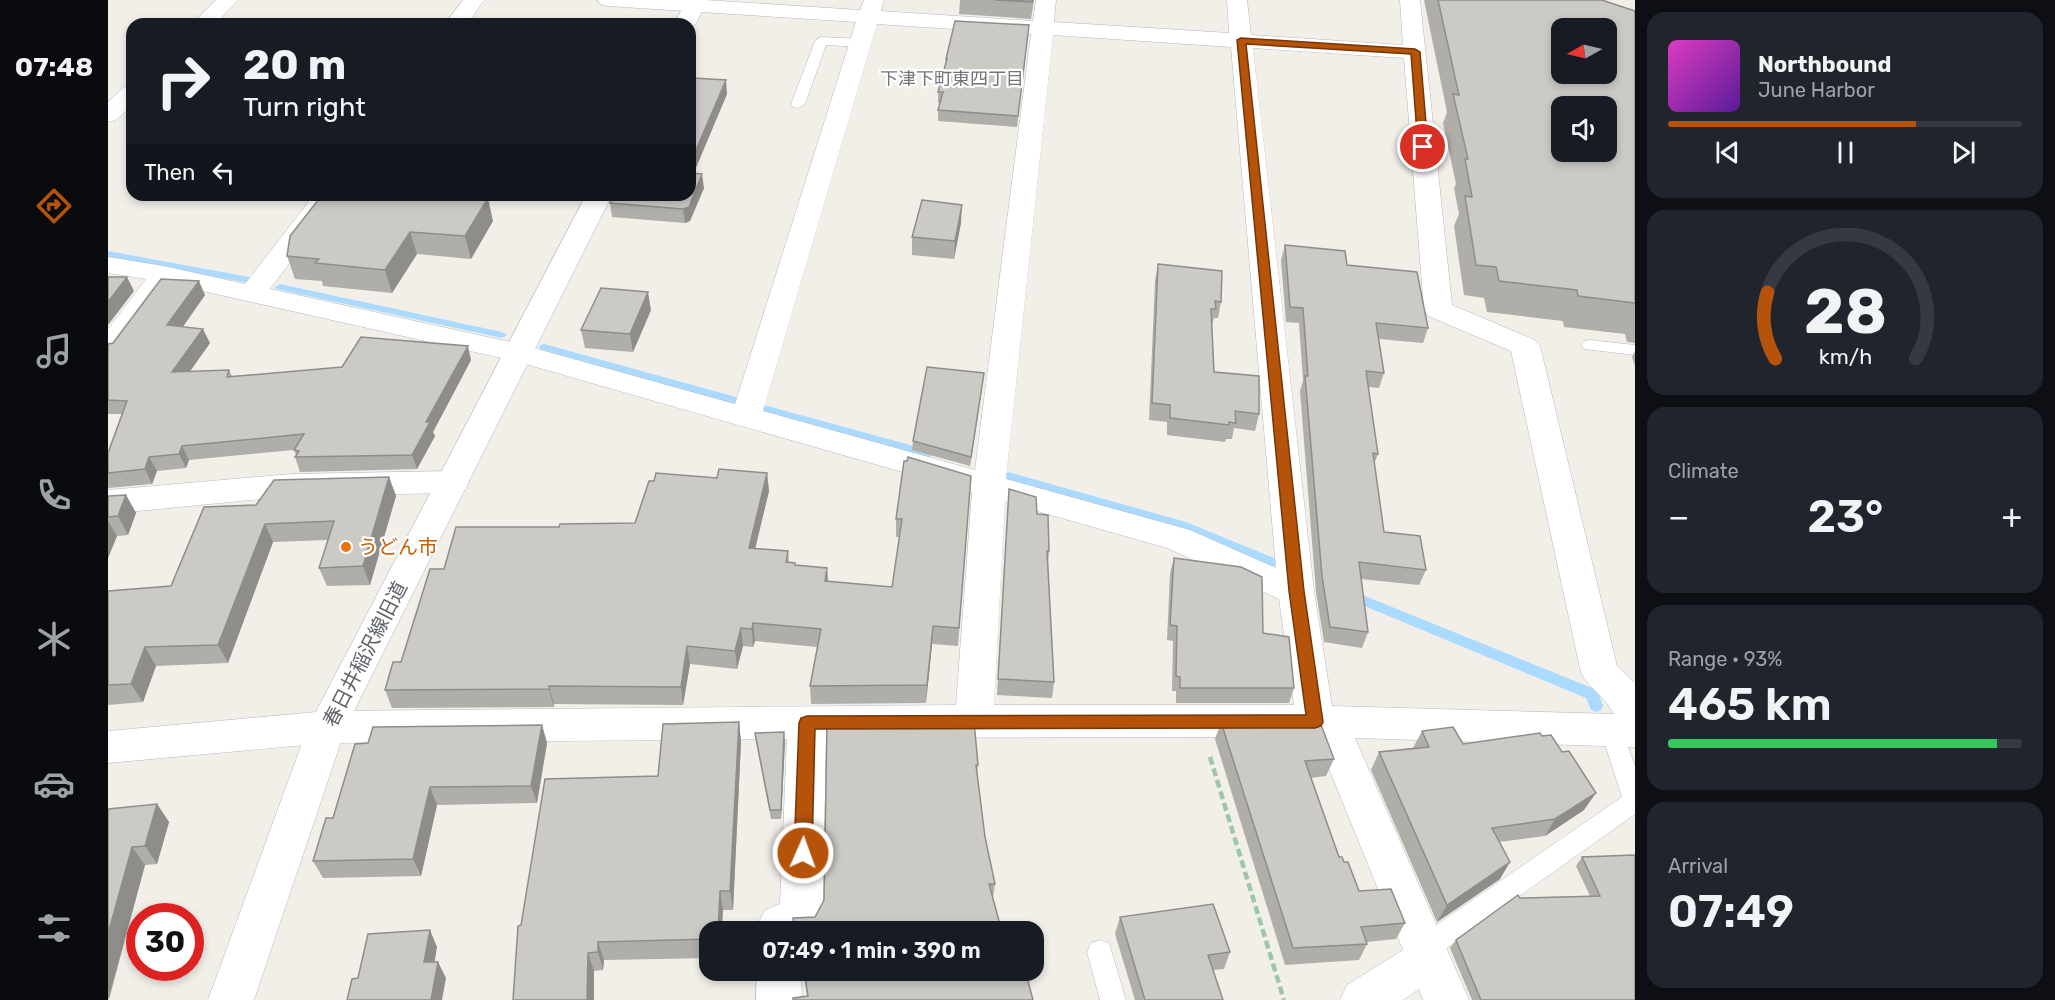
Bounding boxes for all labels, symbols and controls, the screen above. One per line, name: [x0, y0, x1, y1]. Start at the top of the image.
north arrow: [1551, 18, 1617, 84]
map controls: [1551, 18, 1617, 162]
text: 20 m: [243, 40, 346, 90]
icon: right: [144, 42, 222, 120]
text: 07:48: [15, 51, 93, 83]
text: Northbound: [1758, 51, 1891, 78]
district label: 下津下町東四丁目: [880, 68, 1024, 90]
text: June Harbor: [1758, 78, 1875, 102]
text: Turn right: [243, 91, 366, 123]
button: sound: [1551, 96, 1617, 162]
pin: [1397, 121, 1448, 172]
icon: arrive: [1406, 130, 1439, 163]
icon: previous: [1711, 136, 1744, 169]
icon: pause: [1829, 136, 1862, 169]
icon: next: [1947, 136, 1980, 169]
icon: left: [207, 156, 240, 189]
text: Then: [144, 159, 195, 186]
icon: directions: [33, 185, 75, 227]
text: 28: [1804, 276, 1886, 350]
icon: music: [33, 330, 75, 372]
text: km/h: [1818, 345, 1872, 370]
text: Climate: [1668, 459, 1739, 483]
icon: phone: [33, 474, 75, 516]
text: 23°: [1808, 490, 1883, 543]
text: −: [1668, 497, 1689, 536]
text: +: [2001, 497, 2022, 536]
place label: うどん市: [358, 535, 438, 559]
marker: うどん市: [339, 540, 353, 554]
street label: 春日井稲沢線旧道: [318, 577, 412, 731]
icon: climate: [33, 618, 75, 660]
text: Range · 93%: [1668, 647, 1783, 671]
text: 465 km: [1668, 678, 1832, 731]
icon: car: [33, 763, 75, 805]
position arrow: [771, 821, 835, 885]
text: Arrival: [1668, 854, 1728, 878]
text: 07:49: [1668, 885, 1794, 938]
speed limit sign: 30: [126, 903, 204, 981]
icon: filters: [33, 907, 75, 949]
text: 07:49 · 1 min · 390 m: [762, 937, 981, 964]

